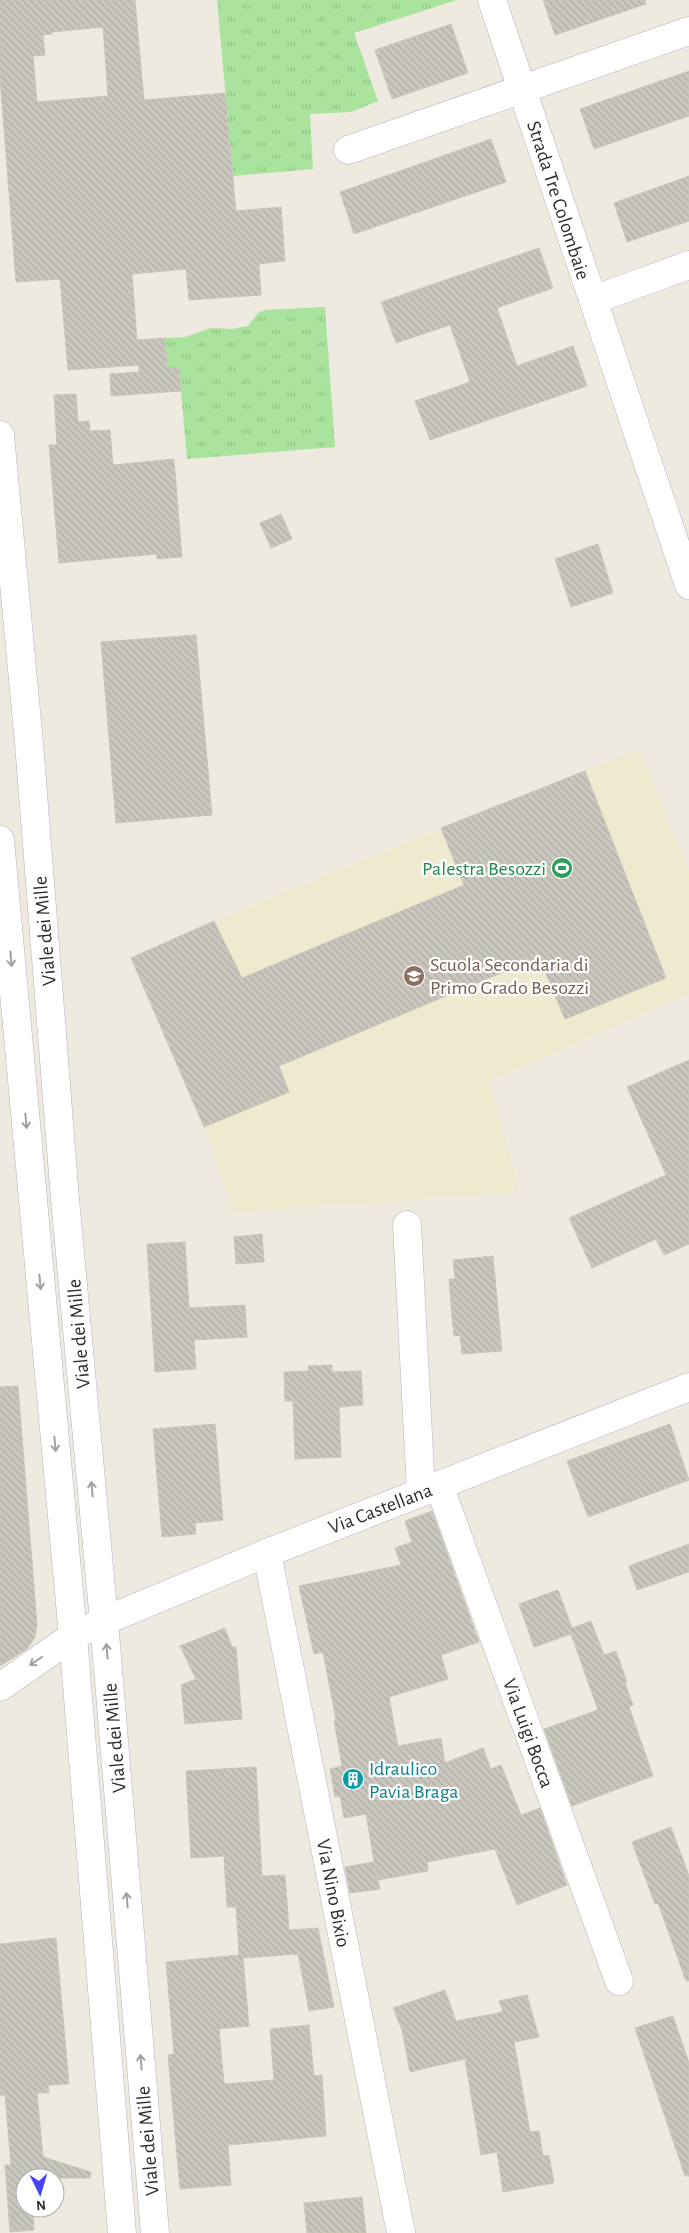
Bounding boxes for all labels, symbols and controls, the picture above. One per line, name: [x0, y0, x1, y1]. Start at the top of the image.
street label: Strada Tre Colombaie: [523, 118, 593, 282]
sports icon: Palestra Besozzi: [550, 856, 574, 880]
place label: Palestra Besozzi: [422, 859, 546, 879]
street label: Viale dei Mille: [30, 875, 60, 987]
one-way arrow: [6, 950, 16, 966]
place label: Scuola Secondaria di Primo Grado Besozzi: [430, 955, 589, 998]
school or university icon: Scuola Secondaria di Primo Grado Besozzi: [402, 964, 426, 988]
one-way arrow: [21, 1112, 30, 1128]
one-way arrow: [36, 1274, 45, 1290]
street label: Viale dei Mille: [64, 1278, 94, 1390]
one-way arrow: [50, 1436, 60, 1452]
street label: Via Castellana: [326, 1480, 435, 1538]
one-way arrow: [87, 1482, 97, 1498]
one-way arrow: [102, 1644, 111, 1660]
one-way arrow: [30, 1656, 44, 1666]
street label: Via Luigi Bocca: [499, 1676, 557, 1791]
street label: Viale dei Mille: [100, 1682, 130, 1794]
place label: Idraulico Pavia Braga: [369, 1759, 458, 1802]
building icon: Idraulico Pavia Braga: [341, 1767, 365, 1791]
street label: Via Nino Bixio: [313, 1838, 353, 1949]
one-way arrow: [123, 1893, 132, 1909]
one-way arrow: [136, 2055, 145, 2071]
street label: Viale dei Mille: [133, 2085, 163, 2197]
north arrow: [15, 2168, 65, 2218]
text: N: [36, 2198, 47, 2212]

